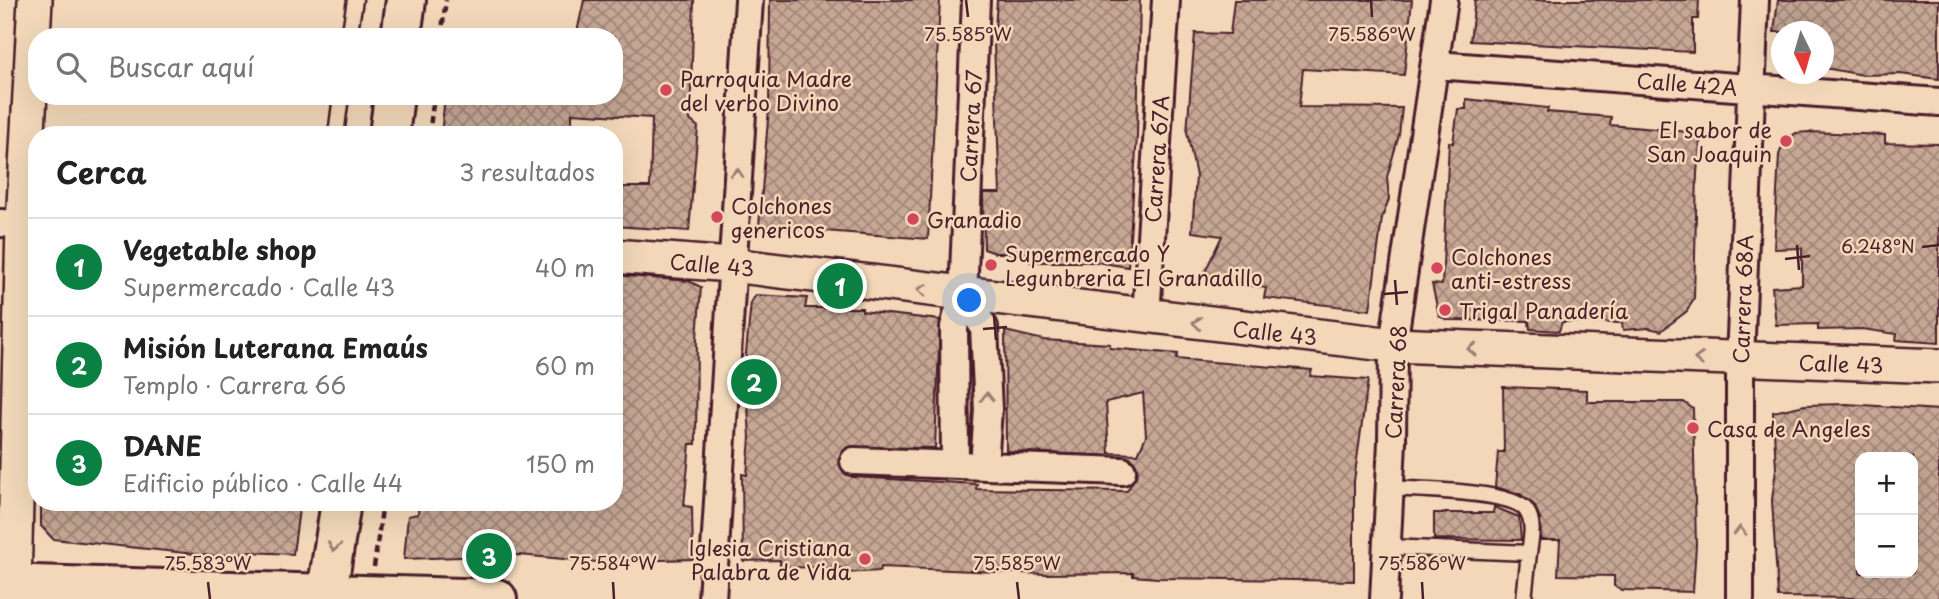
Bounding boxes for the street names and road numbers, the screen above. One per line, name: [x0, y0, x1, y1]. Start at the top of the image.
street label: Calle 42A: [1636, 64, 1739, 102]
street label: Carrera 67: [951, 69, 989, 183]
street label: Carrera 67A: [1136, 94, 1176, 224]
street label: Carrera 68A: [1724, 234, 1760, 364]
street label: Calle 43: [668, 244, 756, 284]
street label: Calle 43: [1231, 312, 1319, 352]
street label: Carrera 68: [1376, 324, 1414, 440]
street label: Calle 43: [1798, 346, 1884, 380]

